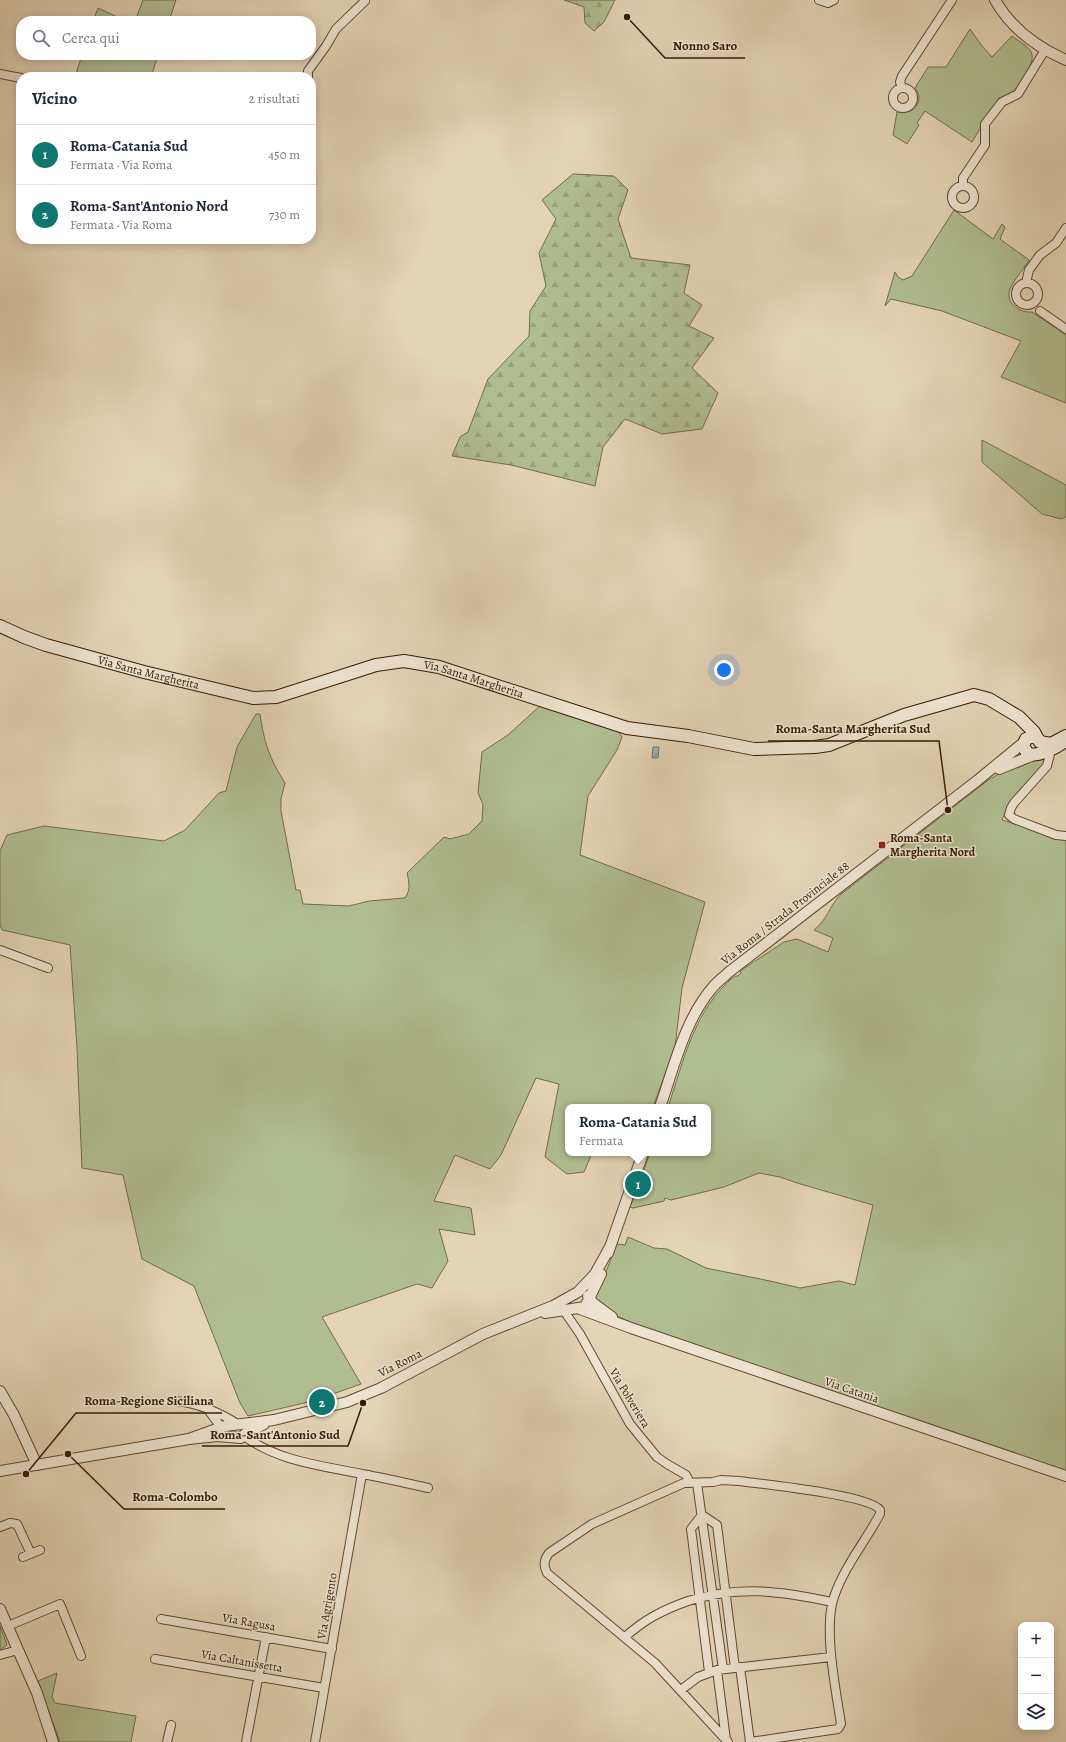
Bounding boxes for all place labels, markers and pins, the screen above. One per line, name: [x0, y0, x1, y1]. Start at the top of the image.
callout: Nonno Saro: [665, 33, 745, 58]
callout: Roma-Santa Margherita Sud: [768, 716, 939, 741]
place label: Roma-Santa Margherita Nord: [890, 830, 976, 860]
marker: Roma-Santa Margherita Nord: [877, 840, 887, 850]
pin: 1: [625, 1169, 651, 1199]
pin: 2: [309, 1387, 335, 1417]
callout: Roma-Regione Siciliana: [76, 1388, 222, 1413]
callout: Roma-Sant'Antonio Sud: [202, 1421, 348, 1446]
callout: Roma-Colombo: [124, 1484, 225, 1509]

